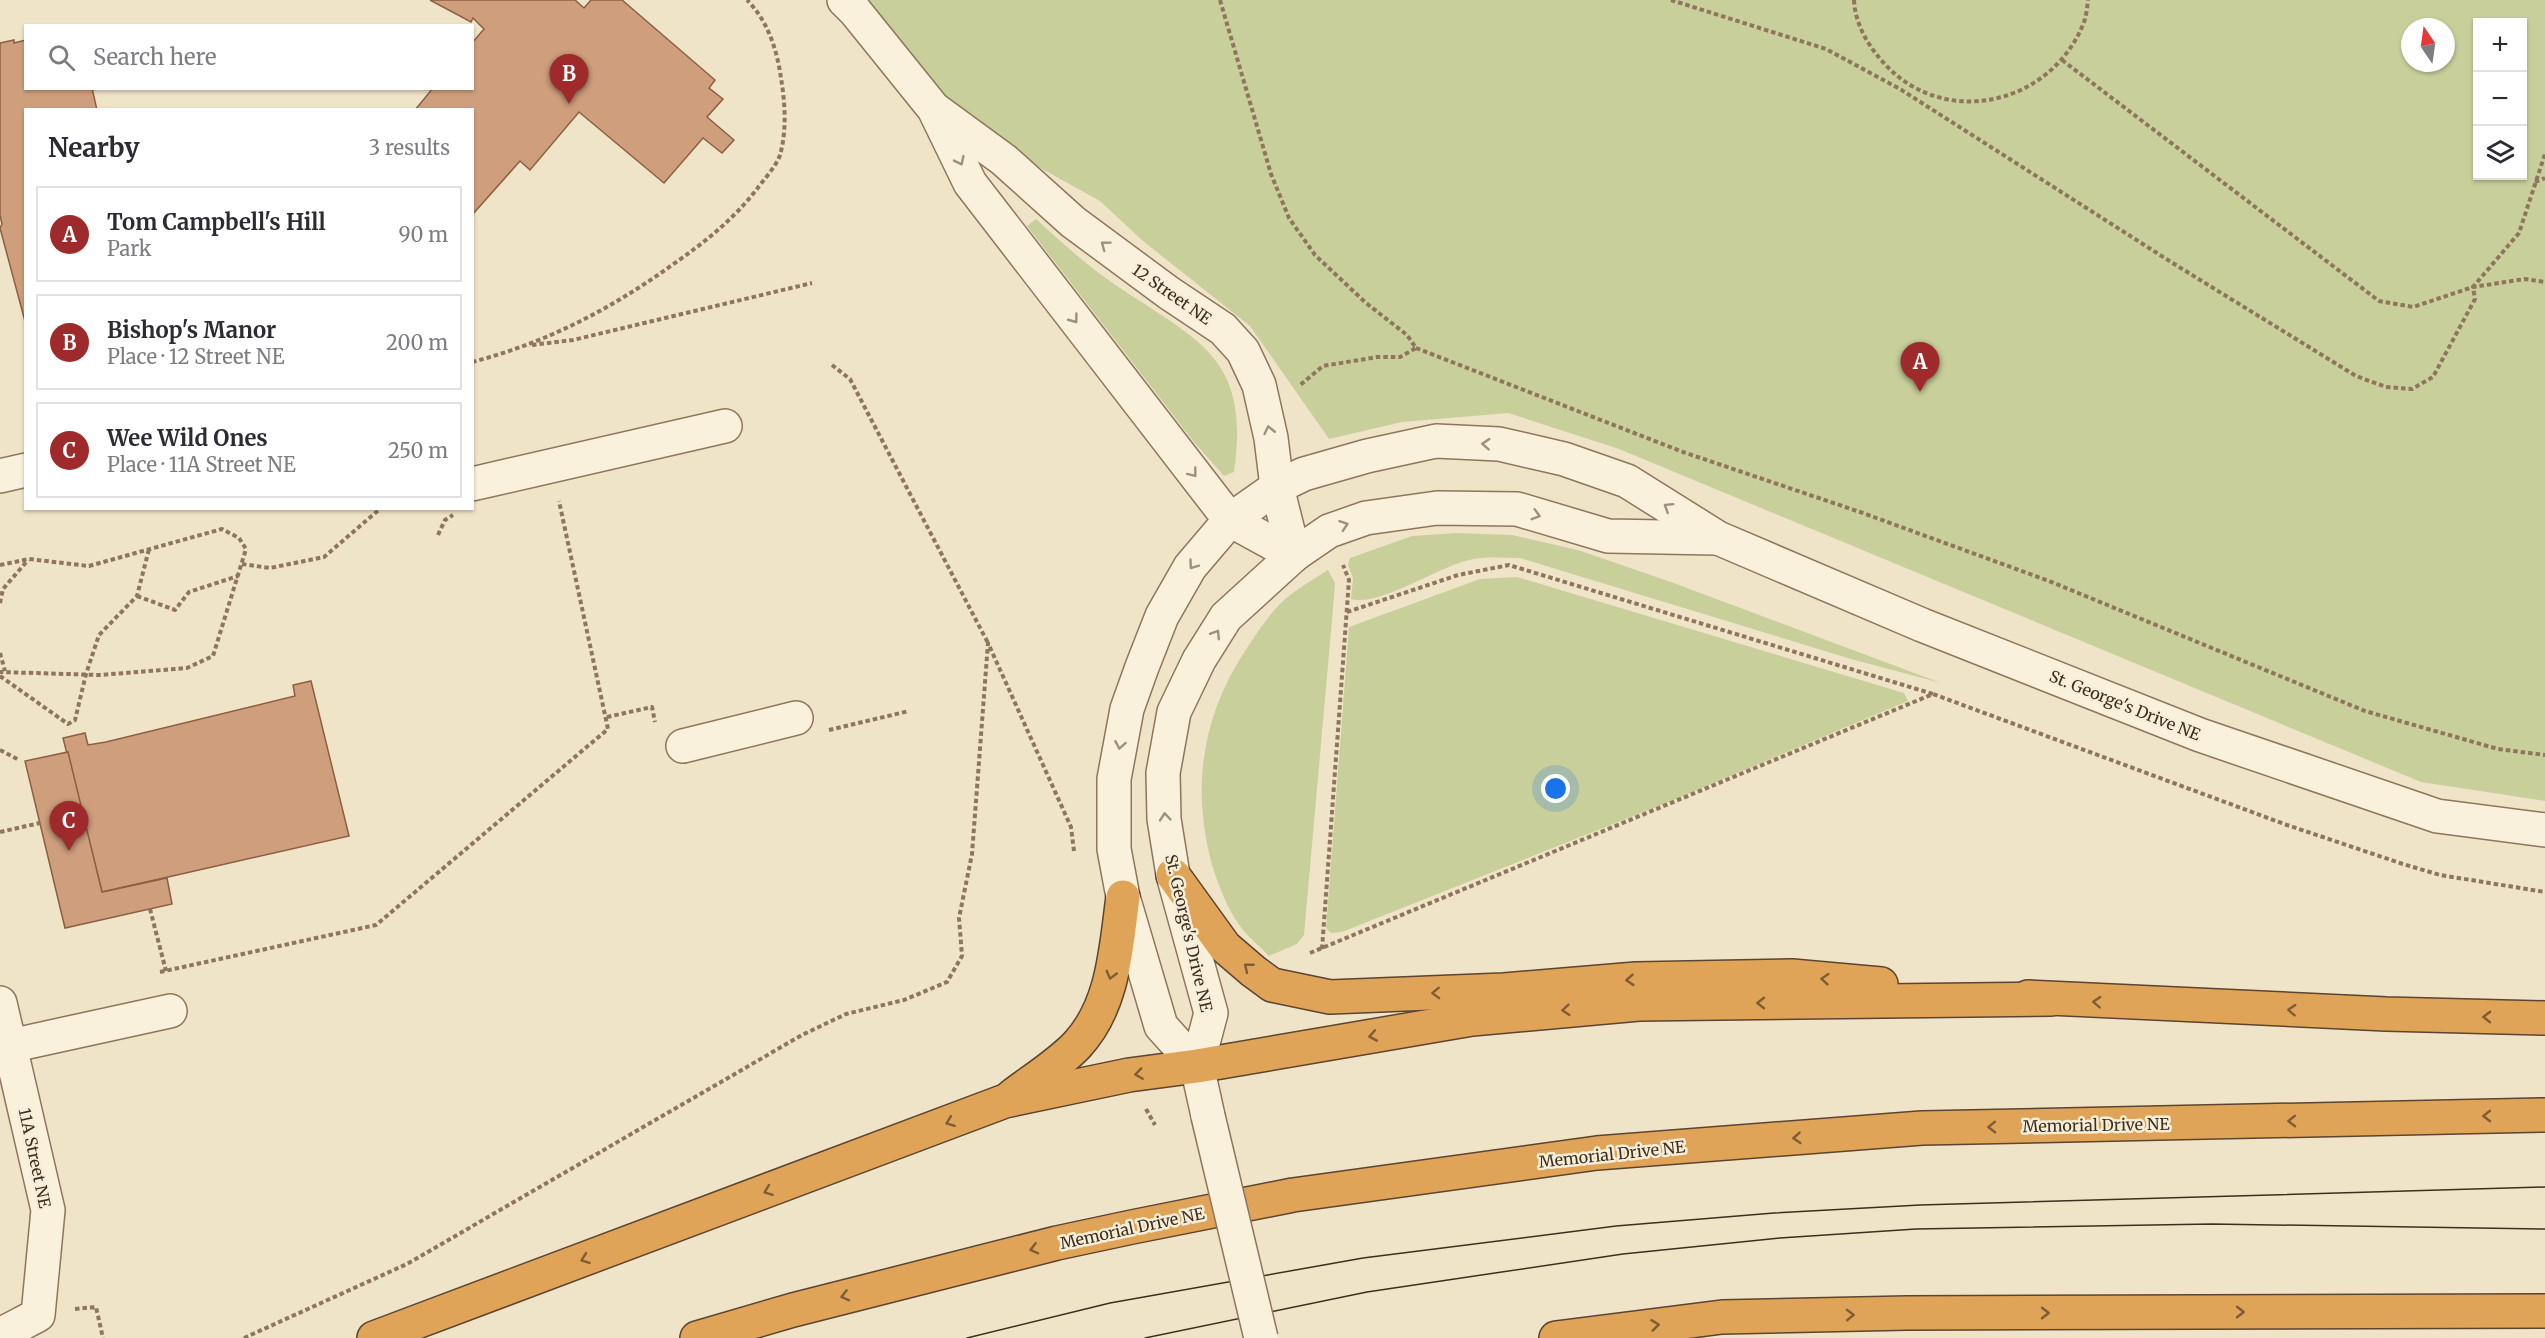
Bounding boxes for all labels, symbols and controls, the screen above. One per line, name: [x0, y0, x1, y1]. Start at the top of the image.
north arrow: [2401, 18, 2455, 72]
map controls: [2473, 18, 2527, 180]
button: +: [2473, 18, 2527, 72]
search box: [24, 24, 474, 90]
icon: search: [45, 41, 78, 74]
text: Search here: [93, 43, 216, 71]
pin: B: [550, 54, 588, 104]
button: −: [2473, 72, 2527, 126]
button: layers: [2473, 126, 2527, 180]
text: Nearby: [48, 131, 140, 164]
text: 3 results: [369, 135, 450, 160]
one-way arrow: [952, 155, 964, 166]
text: Tom Campbell's Hill: [107, 208, 326, 236]
text: A: [62, 222, 77, 247]
text: 90 m: [398, 222, 448, 247]
text: Park: [107, 236, 151, 261]
one-way arrow: [1100, 241, 1111, 252]
street label: 12 Street NE: [1128, 259, 1216, 329]
one-way arrow: [1066, 312, 1077, 323]
text: Bishop's Manor: [107, 316, 276, 344]
text: B: [63, 330, 76, 355]
text: 200 m: [386, 330, 448, 355]
pin: A: [1900, 342, 1940, 392]
text: Place · 12 Street NE: [107, 344, 284, 369]
text: Wee Wild Ones: [107, 424, 268, 452]
one-way arrow: [1263, 425, 1276, 435]
one-way arrow: [1481, 437, 1490, 450]
text: C: [63, 438, 76, 463]
text: 250 m: [388, 438, 448, 463]
text: Place · 11A Street NE: [107, 452, 296, 477]
one-way arrow: [1185, 466, 1196, 477]
one-way arrow: [1664, 503, 1674, 515]
one-way arrow: [1530, 508, 1541, 520]
one-way arrow: [1338, 520, 1349, 533]
one-way arrow: [1189, 559, 1200, 570]
one-way arrow: [1208, 630, 1220, 640]
street label: St. George's Drive NE: [2047, 666, 2204, 745]
one-way arrow: [1115, 740, 1127, 749]
your location: [1541, 774, 1570, 803]
pin: C: [50, 802, 88, 851]
one-way arrow: [1158, 813, 1171, 822]
street label: St. George's Drive NE: [1161, 852, 1217, 1015]
one-way arrow: [1244, 963, 1255, 974]
one-way arrow: [1105, 970, 1118, 980]
one-way arrow: [1626, 973, 1635, 986]
one-way arrow: [1820, 973, 1830, 986]
one-way arrow: [1431, 987, 1440, 999]
one-way arrow: [2092, 995, 2101, 1008]
one-way arrow: [1757, 997, 1766, 1010]
one-way arrow: [1562, 1004, 1571, 1017]
one-way arrow: [2287, 1004, 2296, 1017]
one-way arrow: [2482, 1011, 2491, 1023]
one-way arrow: [1368, 1029, 1378, 1041]
one-way arrow: [1134, 1067, 1143, 1079]
street label: 11A Street NE: [15, 1106, 56, 1211]
one-way arrow: [2482, 1110, 2491, 1122]
street label: Memorial Drive NE: [2022, 1114, 2170, 1136]
one-way arrow: [2287, 1114, 2296, 1127]
one-way arrow: [945, 1115, 956, 1127]
one-way arrow: [1987, 1121, 1996, 1133]
one-way arrow: [1792, 1131, 1802, 1144]
street label: Memorial Drive NE: [1538, 1136, 1687, 1172]
one-way arrow: [763, 1183, 774, 1196]
street label: Memorial Drive NE: [1058, 1203, 1207, 1253]
one-way arrow: [1029, 1242, 1040, 1254]
one-way arrow: [580, 1252, 591, 1264]
one-way arrow: [840, 1289, 850, 1302]
one-way arrow: [2235, 1306, 2244, 1318]
one-way arrow: [2040, 1307, 2049, 1319]
one-way arrow: [1845, 1308, 1854, 1321]
one-way arrow: [1651, 1319, 1660, 1332]

